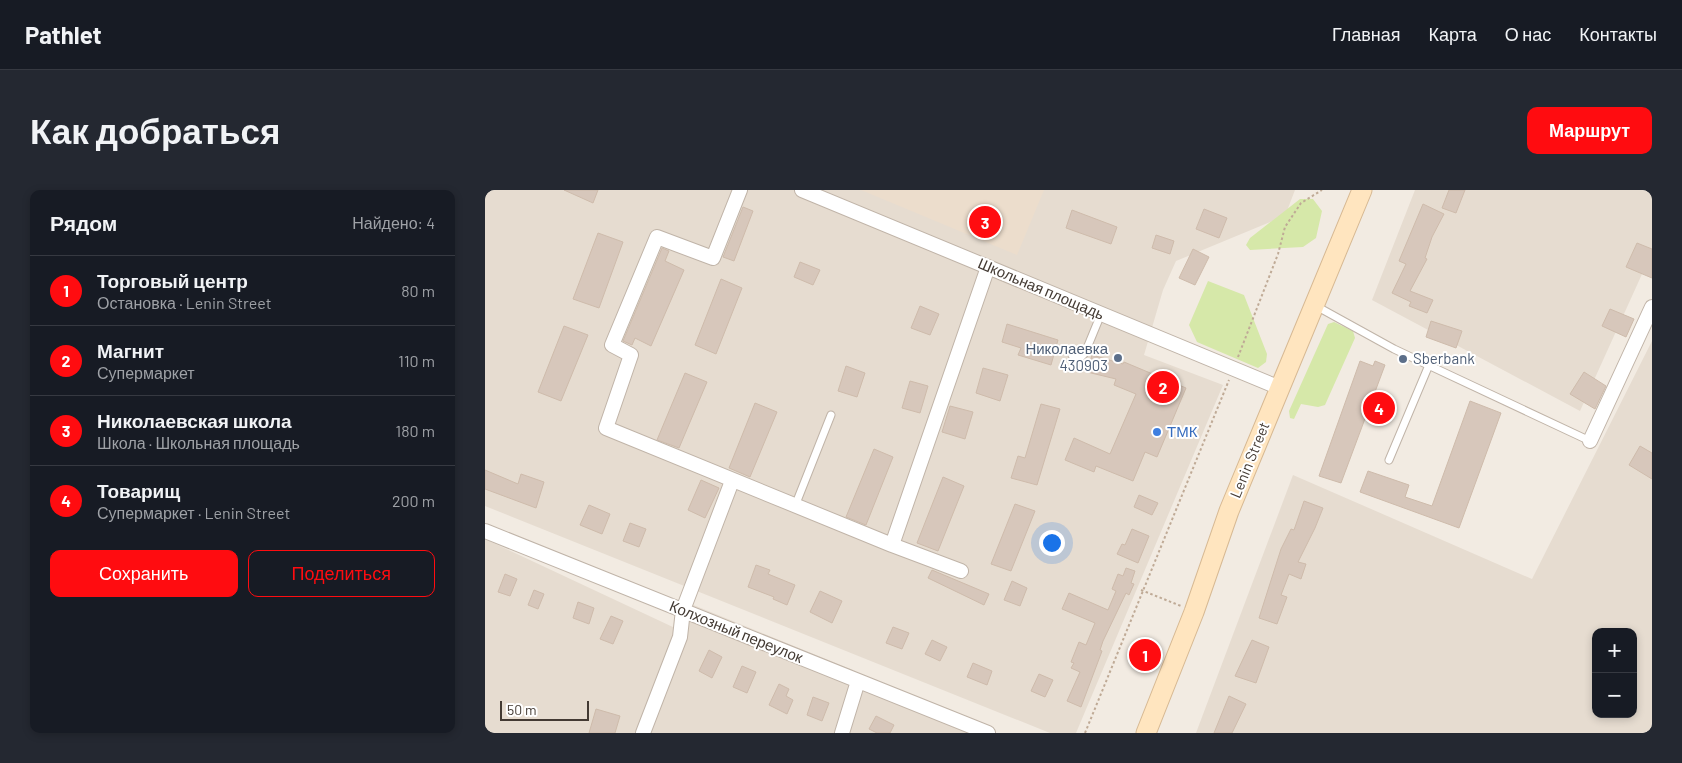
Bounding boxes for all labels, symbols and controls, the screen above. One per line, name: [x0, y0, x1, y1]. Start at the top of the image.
text: Pathlet: [25, 20, 102, 49]
text: Главная: [1332, 23, 1401, 45]
text: Карта: [1429, 23, 1477, 45]
text: О нас: [1505, 23, 1551, 45]
text: Контакты: [1579, 23, 1657, 45]
button: Маршрут: [1527, 107, 1652, 154]
text: Как добраться: [30, 109, 280, 151]
pin: 3: [969, 203, 1001, 241]
text: Рядом: [50, 210, 117, 235]
text: Найдено: 4: [352, 213, 435, 232]
street label: Школьная площадь: [976, 253, 1107, 323]
text: Торговый центр: [97, 269, 248, 292]
text: 1: [63, 281, 69, 300]
text: 80 m: [401, 281, 435, 300]
text: Остановка · Lenin Street: [97, 293, 272, 312]
text: Магнит: [97, 339, 164, 362]
place label: Николаевка 430903: [1025, 339, 1109, 374]
place label: Sberbank: [1413, 349, 1475, 367]
text: 2: [62, 351, 70, 370]
text: 110 m: [398, 351, 435, 370]
marker: Николаевка 430903: [1112, 352, 1124, 364]
marker: Sberbank: [1397, 353, 1409, 365]
text: Супермаркет: [97, 363, 195, 382]
pin: 2: [1147, 368, 1179, 406]
pin: 4: [1363, 389, 1395, 427]
text: Николаевская школа: [97, 409, 292, 432]
street label: Lenin Street: [1226, 419, 1272, 500]
text: 3: [62, 421, 70, 440]
text: 180 m: [396, 421, 435, 440]
place label: ТМК: [1167, 422, 1198, 440]
marker: ТМК: [1151, 426, 1163, 438]
text: Школа · Школьная площадь: [97, 433, 300, 452]
text: Товарищ: [97, 479, 180, 502]
text: 4: [61, 491, 71, 510]
text: 200 m: [392, 491, 435, 510]
text: Супермаркет · Lenin Street: [97, 503, 290, 522]
your location: [1039, 530, 1065, 556]
button: Сохранить: [50, 550, 238, 597]
button: Поделиться: [248, 550, 435, 597]
street label: Колхозный переулок: [667, 596, 806, 666]
map controls: [1592, 628, 1637, 718]
button: +: [1592, 628, 1637, 673]
pin: 1: [1129, 636, 1161, 674]
button: −: [1592, 673, 1637, 718]
scale bar: [500, 698, 589, 721]
text: 50 m: [507, 701, 536, 718]

